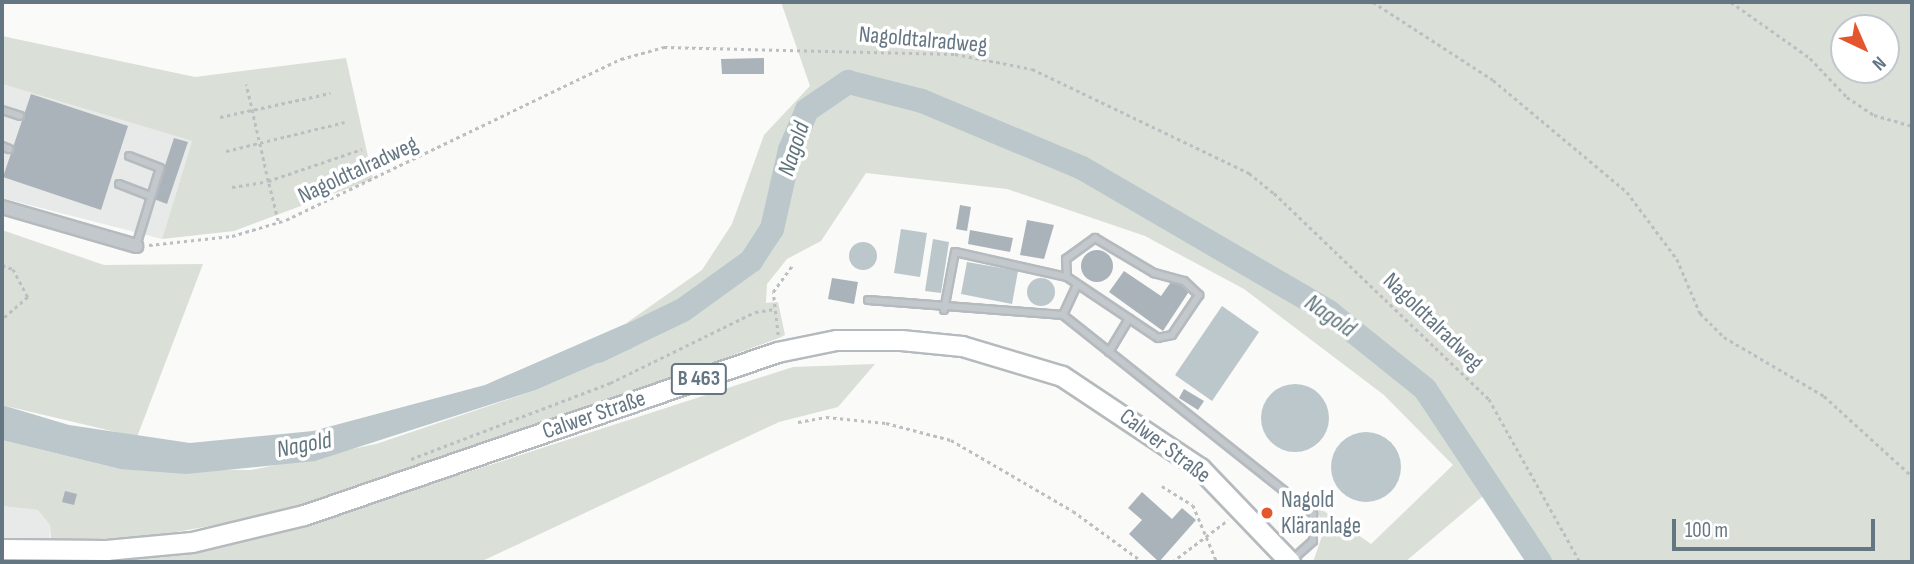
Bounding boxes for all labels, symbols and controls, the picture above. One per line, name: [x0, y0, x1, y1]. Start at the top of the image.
north arrow: [1830, 14, 1900, 84]
street label: Nagoldtalradweg: [858, 21, 988, 59]
text: N: [1867, 51, 1890, 75]
water label: Nagold: [772, 118, 816, 180]
street label: Nagoldtalradweg: [294, 130, 422, 210]
street label: Nagoldtalradweg: [1377, 267, 1489, 377]
water label: Nagold: [1299, 288, 1361, 344]
road number: B 463: [669, 362, 729, 396]
street label: Calwer Straße: [539, 385, 649, 445]
street label: Calwer Straße: [1114, 403, 1216, 489]
water label: Nagold: [274, 426, 334, 464]
place label: Nagold Kläranlage: [1281, 486, 1361, 540]
scale bar: [1676, 504, 1879, 548]
marker: Nagold Kläranlage: [1259, 505, 1275, 521]
text: 100 m: [1685, 518, 1728, 543]

